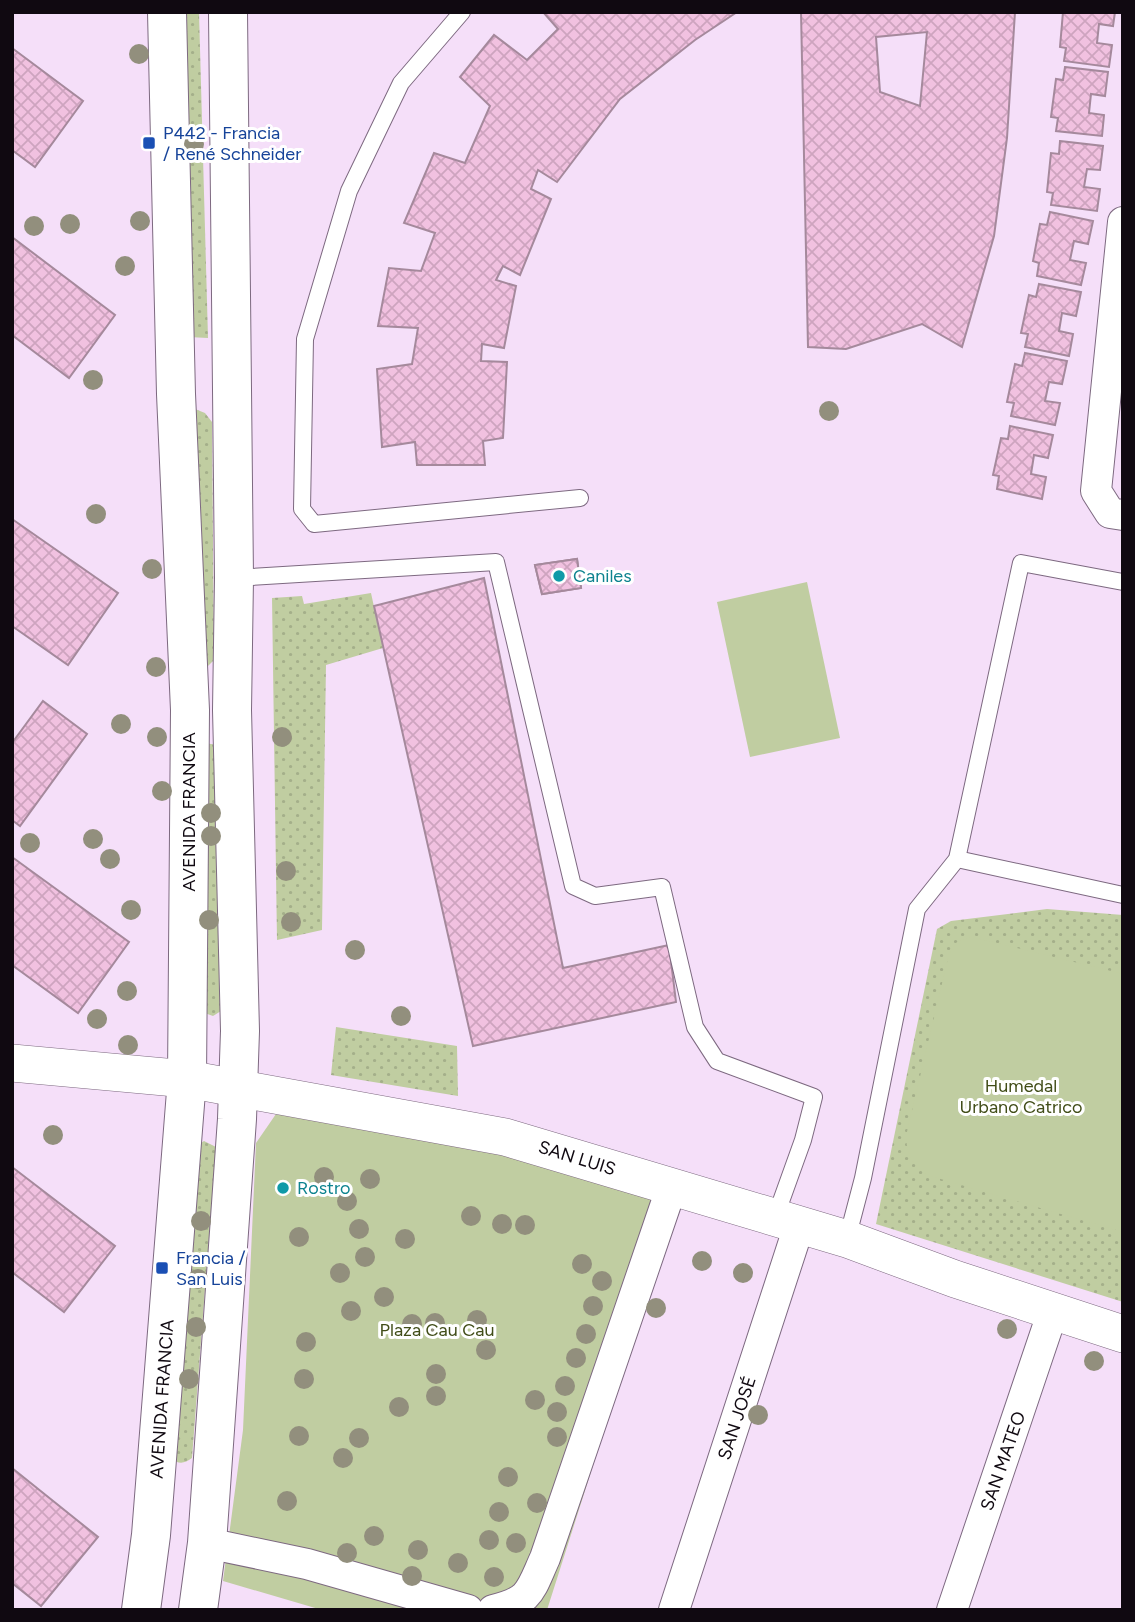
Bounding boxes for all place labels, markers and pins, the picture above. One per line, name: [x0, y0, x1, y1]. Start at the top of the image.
place label: P442 - Francia / René Schneider: [163, 122, 301, 165]
marker: P442 - Francia / René Schneider: [141, 135, 157, 151]
place label: Caniles: [573, 565, 632, 587]
marker: Caniles: [551, 568, 567, 584]
place label: Rostro: [297, 1177, 350, 1199]
marker: Rostro: [275, 1180, 291, 1196]
place label: Francia / San Luis: [176, 1247, 245, 1290]
marker: Francia / San Luis: [154, 1260, 170, 1276]

